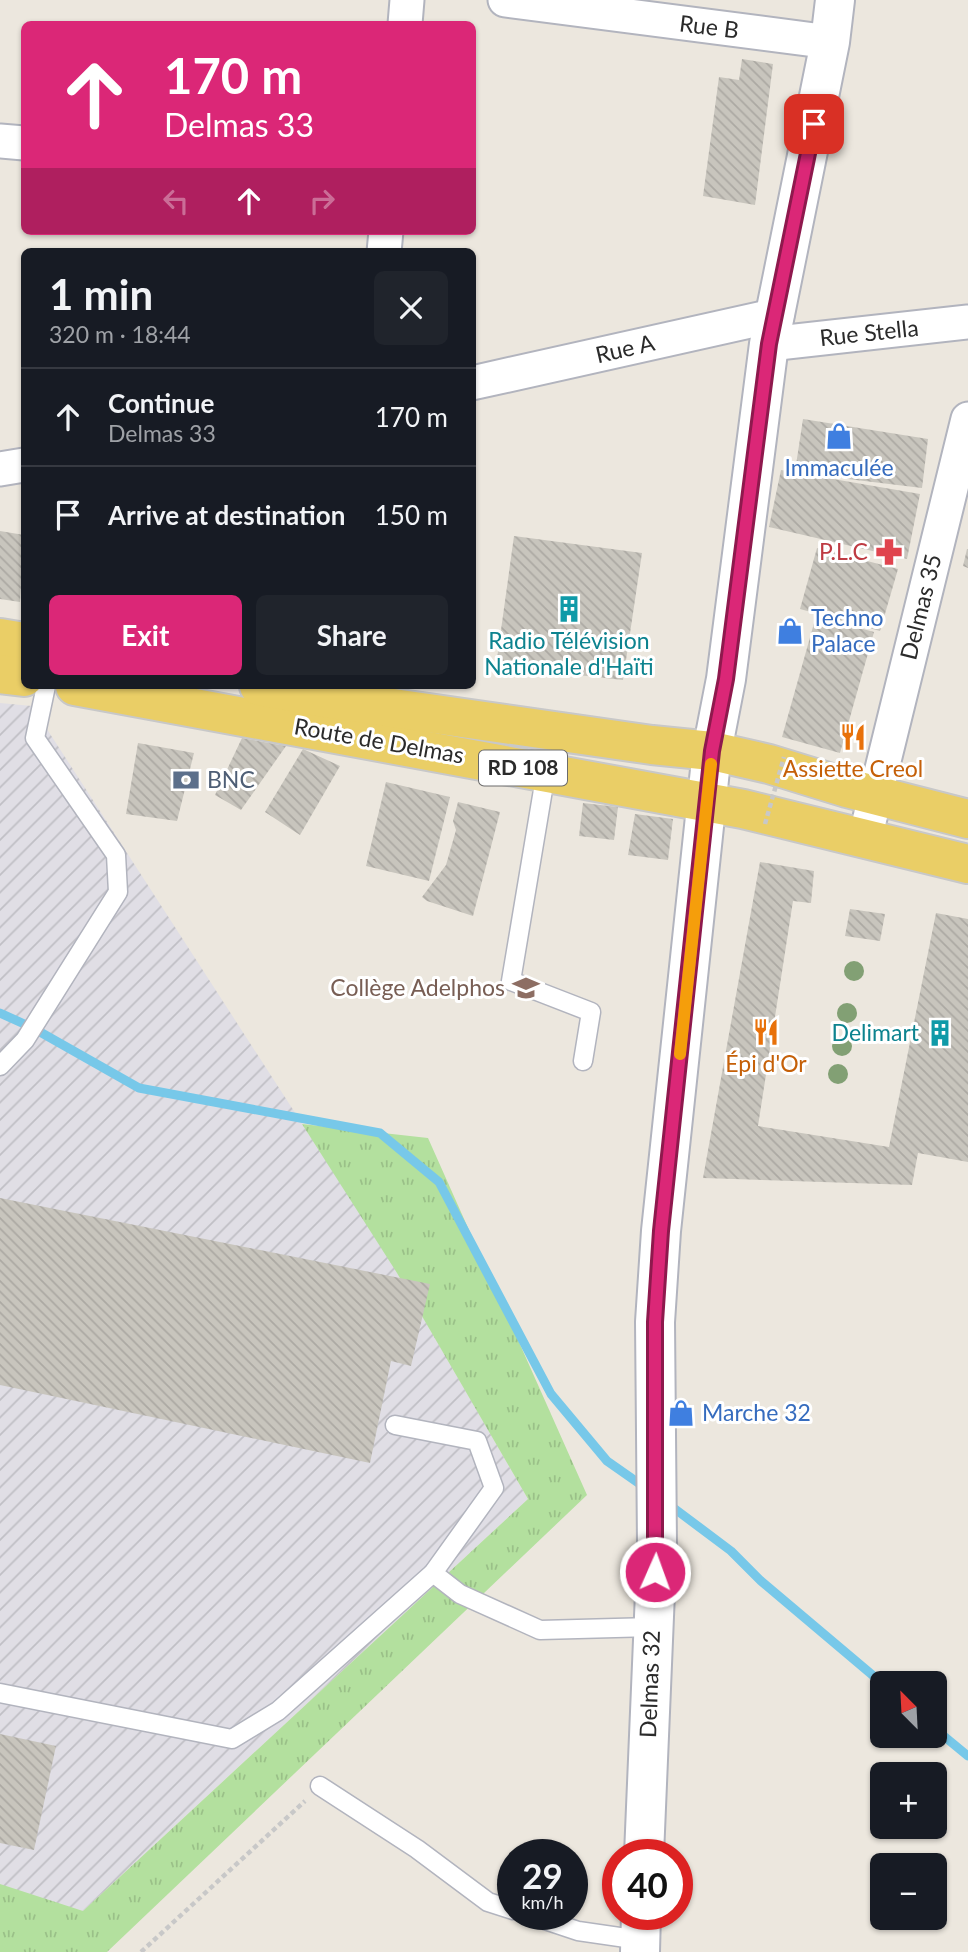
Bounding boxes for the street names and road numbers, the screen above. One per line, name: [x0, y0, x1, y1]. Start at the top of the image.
street label: Rue B: [678, 8, 740, 44]
street label: Rue Stella: [818, 313, 920, 351]
street label: Rue A: [593, 328, 657, 368]
street label: Delmas 35: [893, 551, 947, 662]
street label: Route de Delmas: [292, 711, 466, 769]
road number: RD 108: [479, 750, 567, 786]
street label: Delmas 32: [633, 1630, 665, 1738]

